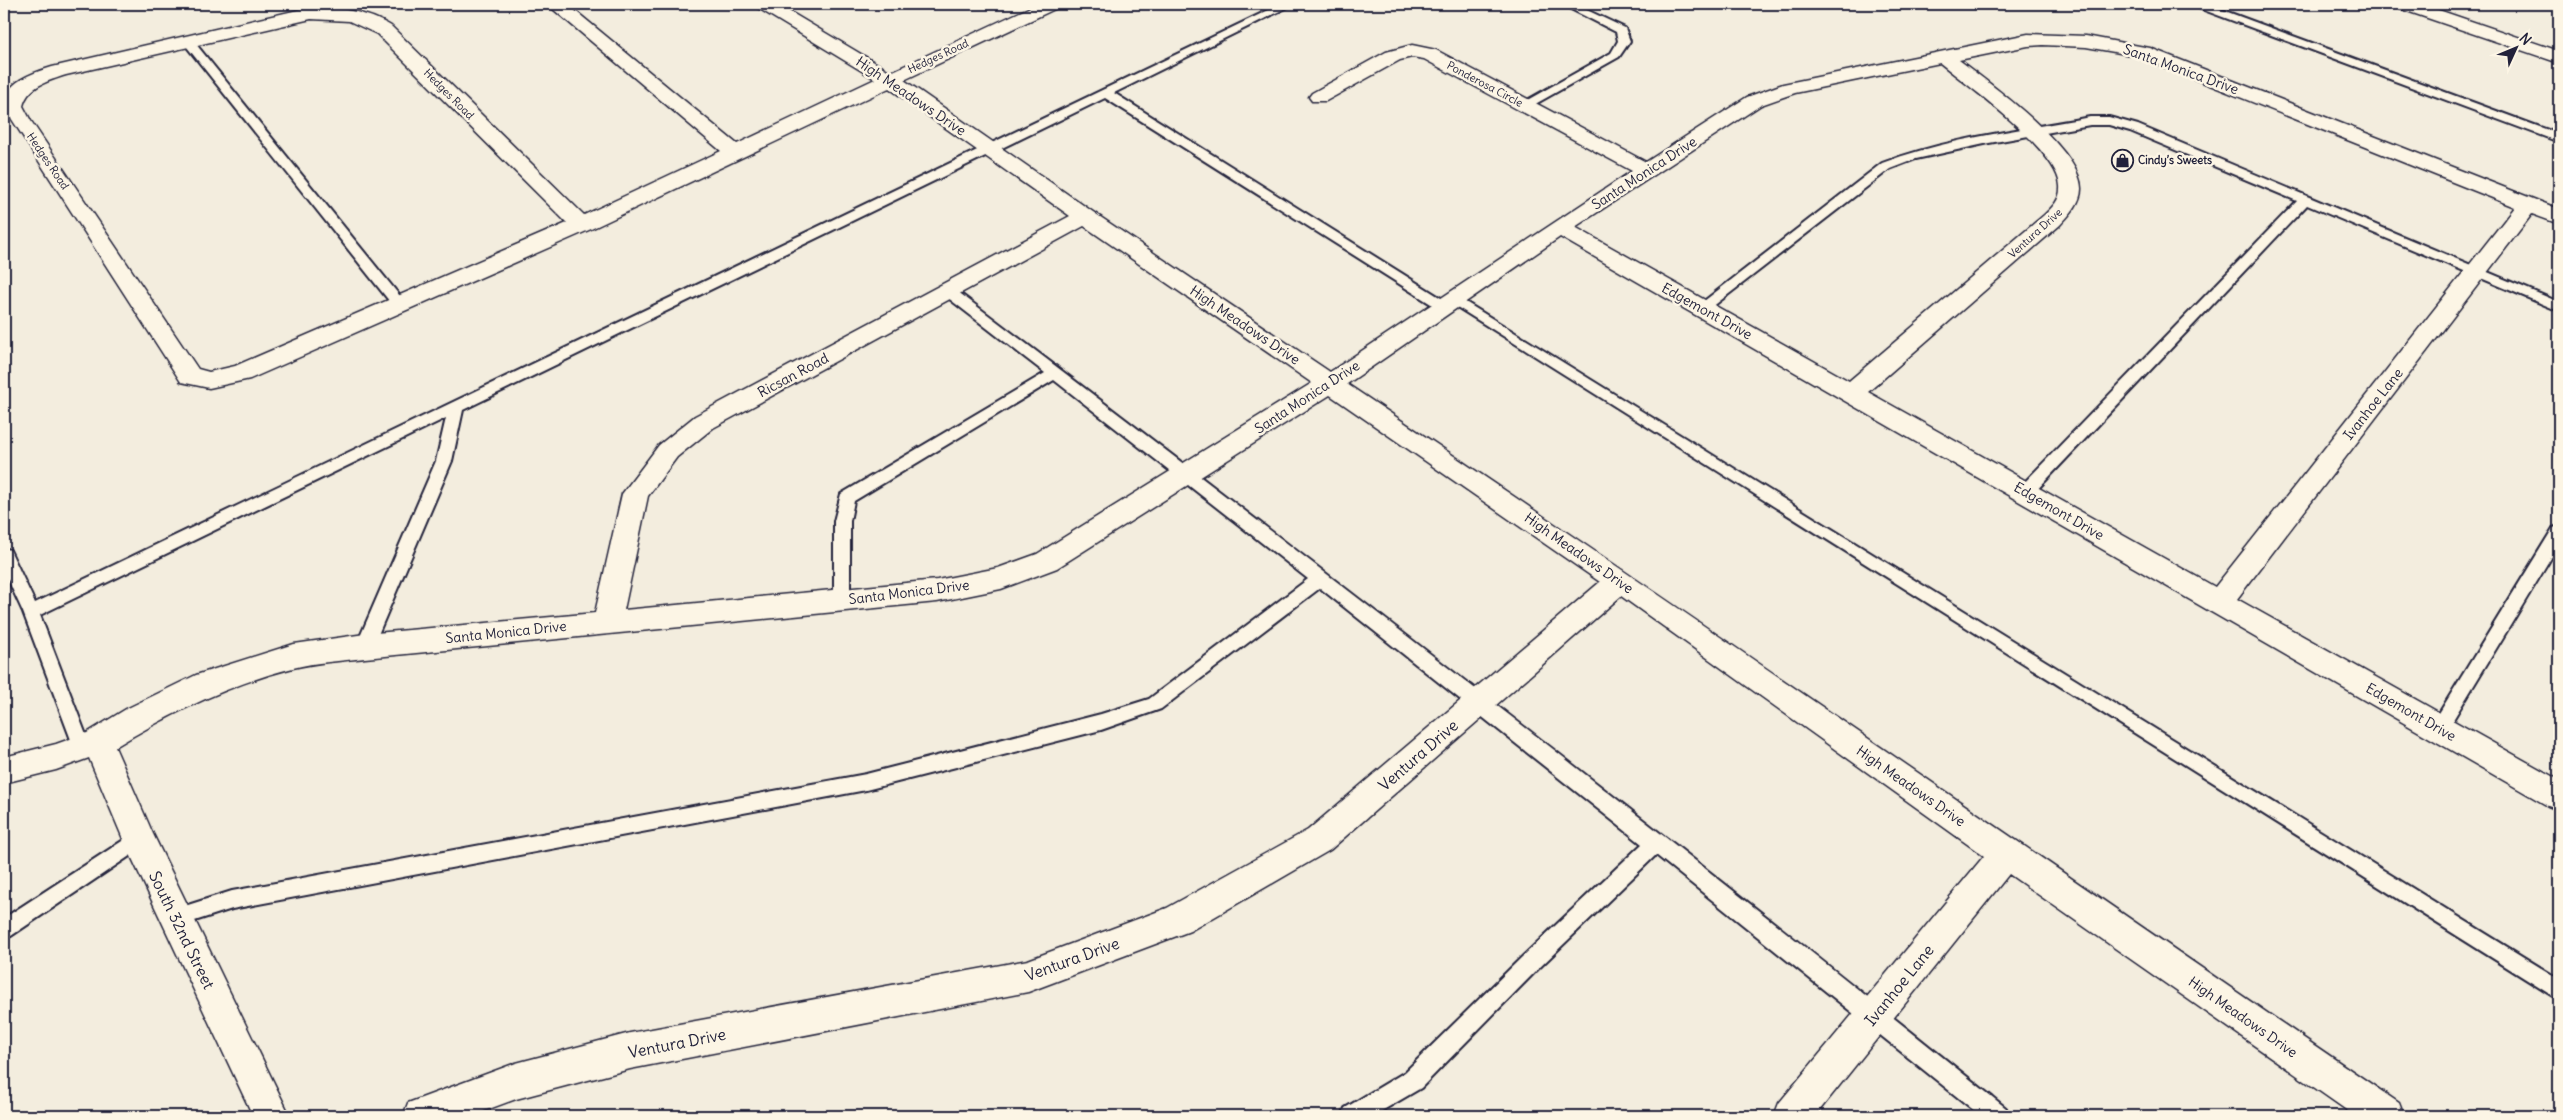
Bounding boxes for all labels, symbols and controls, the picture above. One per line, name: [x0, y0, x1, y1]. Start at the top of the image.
north arrow: [2490, 22, 2540, 72]
text: N: [2516, 29, 2535, 49]
street label: Hedges Road: [905, 36, 971, 76]
street label: Santa Monica Drive: [2121, 40, 2241, 98]
street label: High Meadows Drive: [852, 52, 970, 140]
street label: Ponderosa Circle: [1445, 58, 1525, 110]
street label: Hedges Road: [421, 66, 478, 123]
street label: Hedges Road: [24, 130, 72, 193]
street label: Santa Monica Drive: [1588, 132, 1700, 214]
shop icon: Cindy’s Sweets: [2110, 148, 2134, 172]
place label: Cindy’s Sweets: [2138, 153, 2212, 168]
street label: Ventura Drive: [2005, 205, 2065, 261]
street label: Edgemont Drive: [1659, 279, 1755, 343]
street label: High Meadows Drive: [1186, 281, 1304, 369]
street label: Ricsan Road: [754, 349, 832, 401]
street label: Santa Monica Drive: [1251, 356, 1363, 438]
street label: Ivanhoe Lane: [2339, 364, 2407, 444]
street label: Edgemont Drive: [2011, 478, 2107, 544]
street label: High Meadows Drive: [1521, 509, 1637, 597]
street label: Santa Monica Drive: [848, 576, 970, 608]
street label: Santa Monica Drive: [445, 617, 567, 647]
street label: Edgemont Drive: [2363, 679, 2459, 745]
street label: Ventura Drive: [1374, 715, 1462, 795]
street label: High Meadows Drive: [1853, 742, 1969, 830]
street label: South 32nd Street: [145, 868, 219, 993]
street label: Ventura Drive: [1022, 933, 1122, 985]
street label: Ivanhoe Lane: [1860, 940, 1938, 1030]
street label: High Meadows Drive: [2185, 973, 2301, 1061]
street label: Ventura Drive: [627, 1024, 727, 1062]

